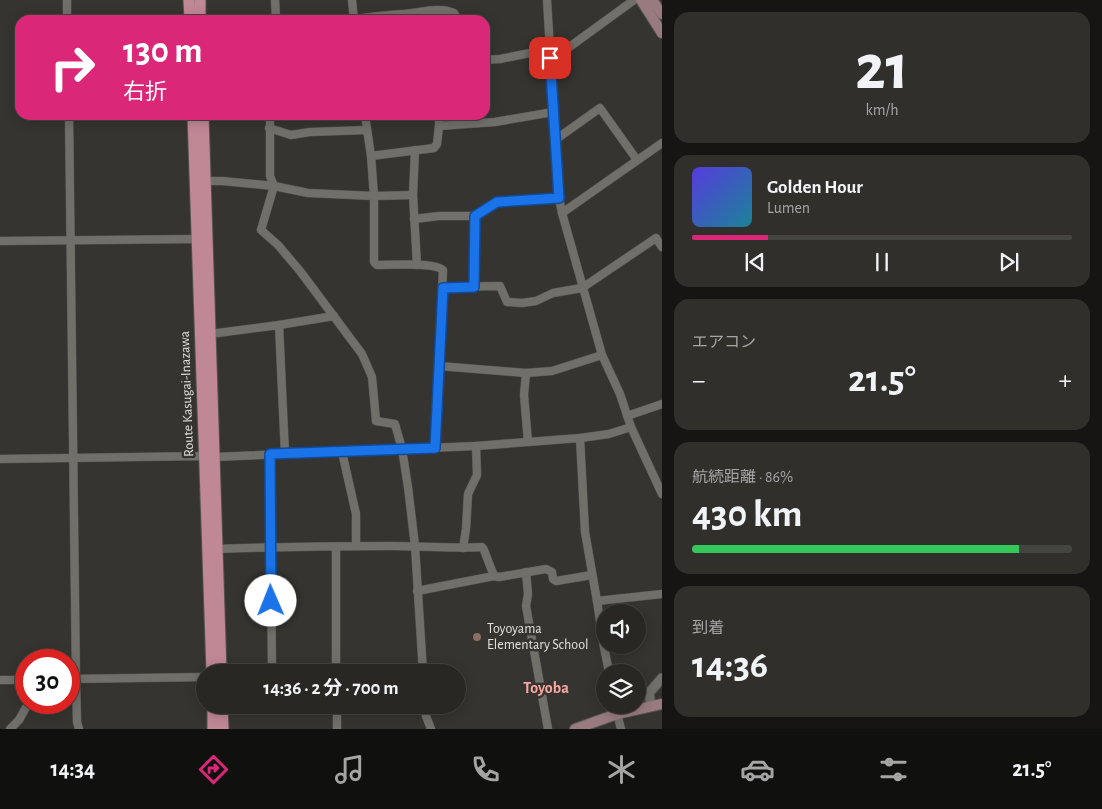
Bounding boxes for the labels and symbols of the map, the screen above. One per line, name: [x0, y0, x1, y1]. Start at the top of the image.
pin: [529, 37, 571, 79]
street label: Route Kasugai-Inazawa: [178, 330, 196, 457]
position arrow: [244, 574, 296, 626]
place label: Toyoyama Elementary School: [487, 622, 589, 652]
marker: Toyoyama Elementary School: [471, 631, 483, 643]
speed limit sign: 30: [15, 649, 80, 714]
district label: Toyoba: [523, 680, 569, 697]

